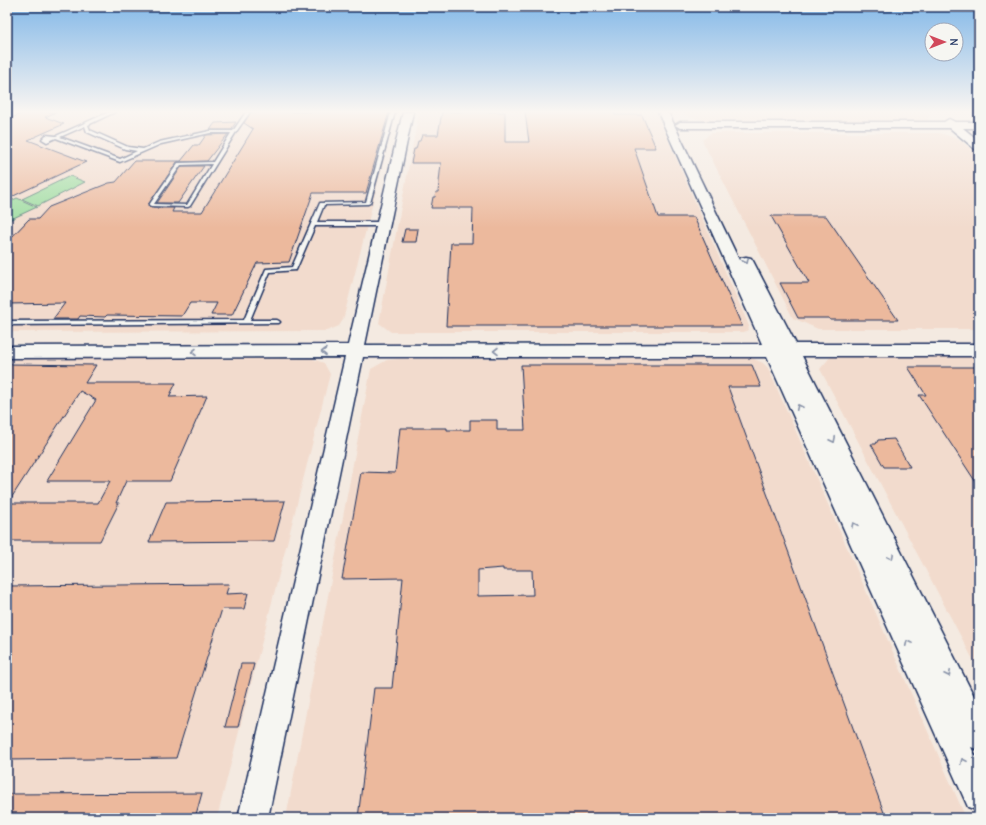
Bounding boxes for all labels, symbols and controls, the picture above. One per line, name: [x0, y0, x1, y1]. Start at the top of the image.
north arrow: [924, 22, 964, 62]
text: N: [947, 38, 960, 46]
one-way arrow: [741, 256, 749, 264]
one-way arrow: [493, 347, 499, 355]
one-way arrow: [191, 348, 197, 356]
one-way arrow: [321, 348, 327, 356]
one-way arrow: [796, 404, 804, 411]
one-way arrow: [829, 436, 836, 444]
one-way arrow: [851, 522, 859, 529]
one-way arrow: [886, 553, 894, 560]
one-way arrow: [905, 640, 913, 647]
one-way arrow: [943, 669, 951, 677]
one-way arrow: [960, 758, 968, 765]

